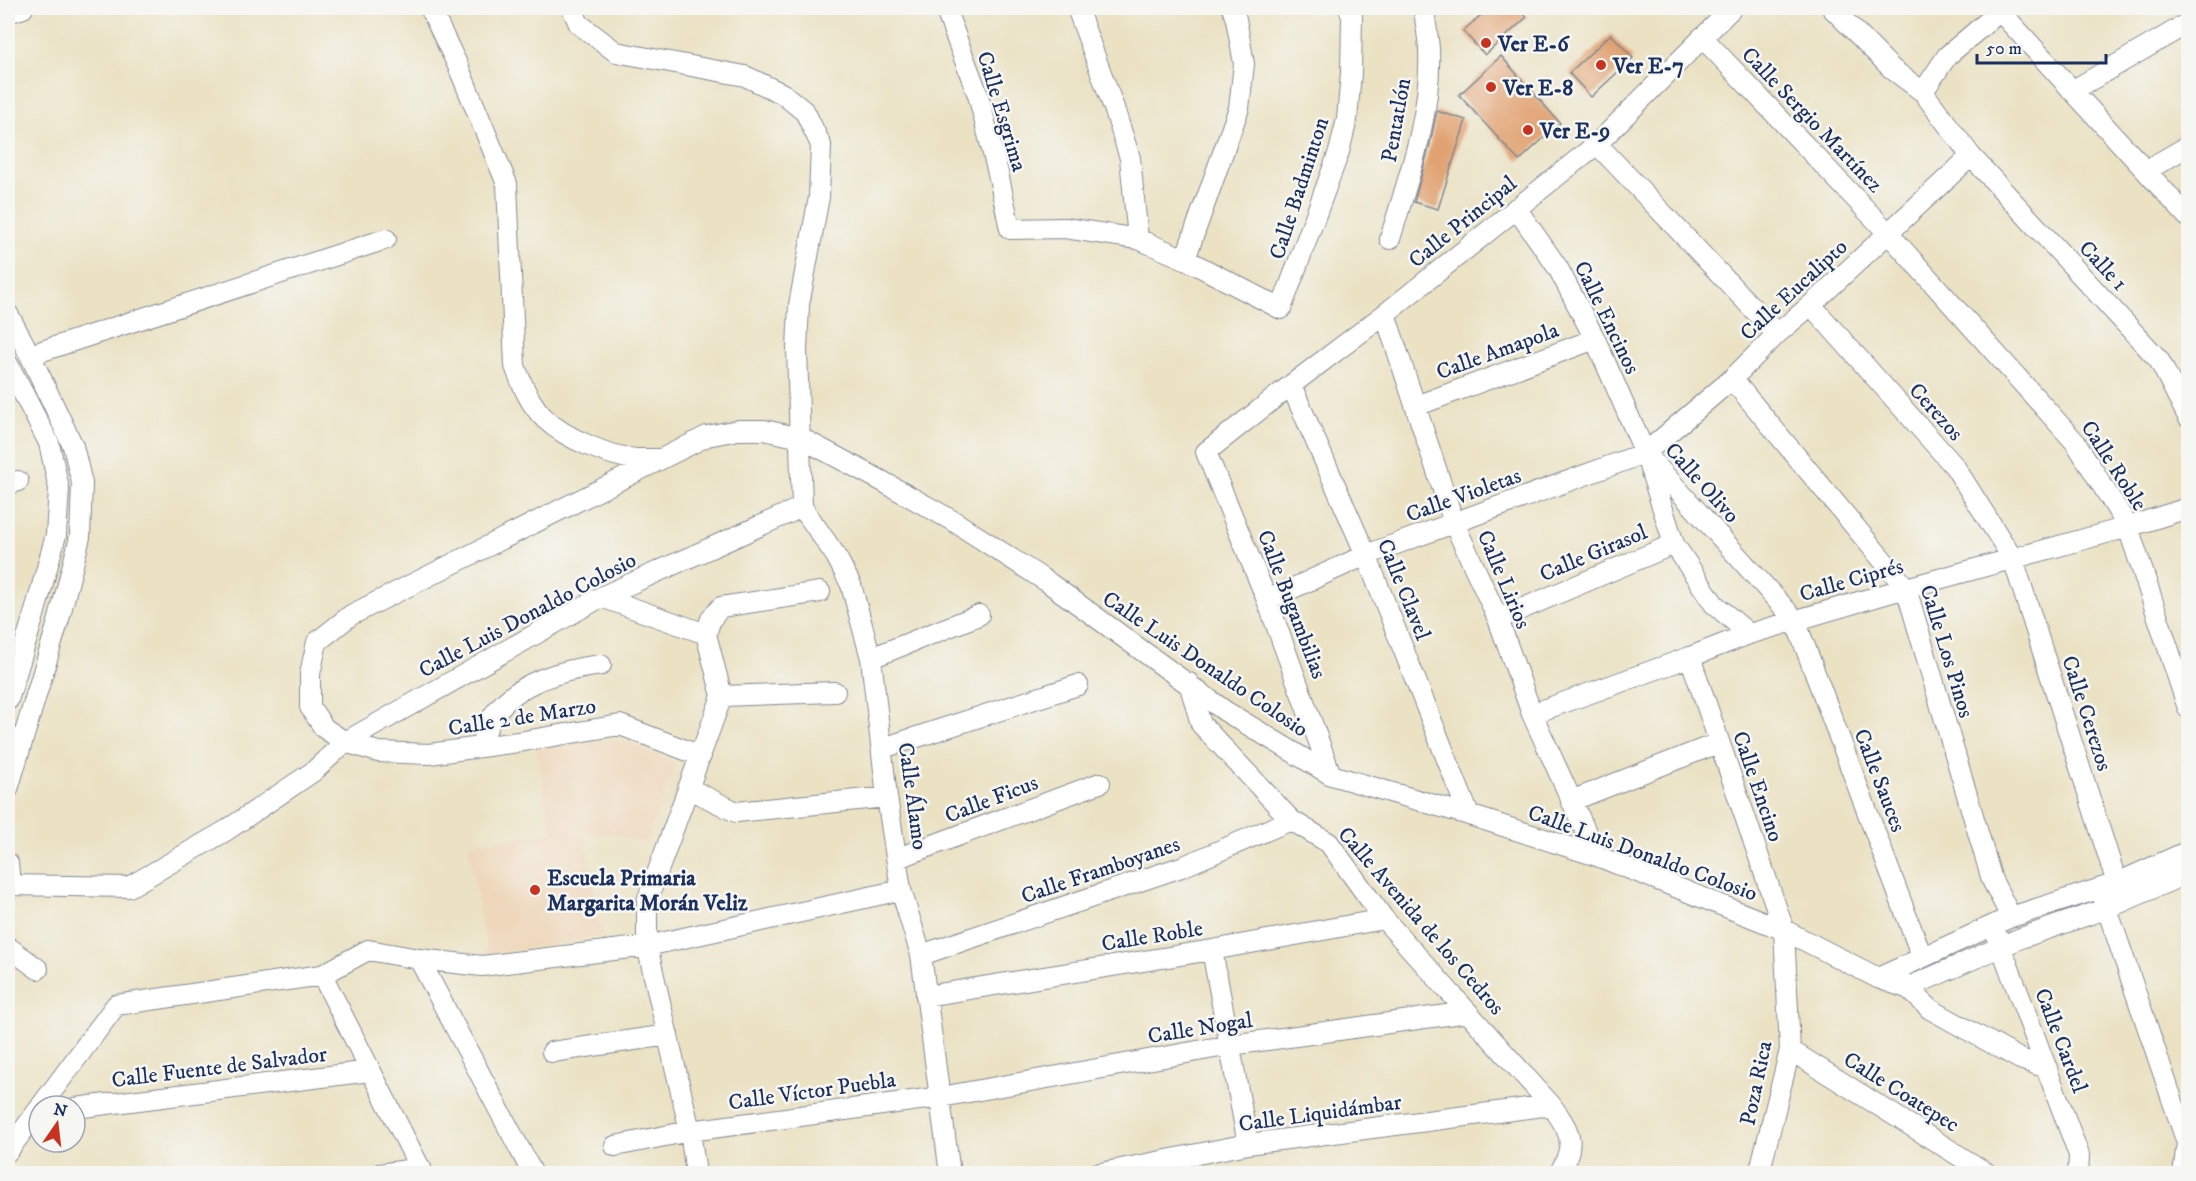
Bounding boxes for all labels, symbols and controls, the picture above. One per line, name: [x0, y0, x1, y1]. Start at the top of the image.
scale bar: [1977, 27, 2106, 65]
place label: Ver E-6: [1497, 31, 1570, 58]
marker: Ver E-6: [1479, 36, 1493, 50]
text: 50 m: [1986, 38, 2022, 60]
street label: Calle Sergio Martínez: [1736, 42, 1889, 199]
street label: Calle Esgrima: [970, 48, 1033, 175]
place label: Ver E-7: [1612, 53, 1684, 80]
marker: Ver E-7: [1594, 58, 1608, 72]
place label: Ver E-8: [1502, 75, 1573, 102]
street label: Pentatlón: [1376, 76, 1417, 165]
marker: Ver E-8: [1484, 80, 1498, 94]
street label: Calle Badminton: [1264, 113, 1335, 263]
place label: Ver E-9: [1539, 118, 1610, 145]
marker: Ver E-9: [1521, 123, 1535, 137]
street label: Calle Principal: [1403, 170, 1523, 274]
street label: Calle Eucalipto: [1735, 233, 1853, 347]
street label: Calle 1: [2073, 235, 2133, 297]
street label: Calle Encinos: [1568, 257, 1646, 379]
street label: Calle Amapola: [1433, 317, 1563, 386]
street label: Cerezos: [1903, 377, 1969, 447]
street label: Calle Roble: [2075, 416, 2153, 516]
street label: Calle Olivo: [1659, 437, 1745, 529]
street label: Calle Violetas: [1402, 462, 1525, 529]
street label: Calle Girasol: [1536, 519, 1652, 588]
street label: Calle Bugambilias: [1251, 526, 1332, 683]
street label: Calle Lirios: [1471, 526, 1536, 633]
street label: Calle Clavel: [1371, 535, 1436, 644]
street label: Calle Luis Donaldo Colosio: [414, 547, 641, 684]
street label: Calle Ciprés: [1796, 553, 1906, 608]
street label: Calle Los Pinos: [1914, 582, 1980, 721]
street label: Calle Luis Donaldo Colosio: [1097, 585, 1313, 743]
street label: Calle Cerezos: [2055, 652, 2118, 774]
street label: Calle 2 de Marzo: [446, 692, 598, 742]
street label: Calle Sauces: [1848, 725, 1912, 836]
street label: Calle Encino: [1726, 728, 1789, 845]
street label: Calle Álamo: [892, 741, 934, 852]
street label: Calle Ficus: [941, 769, 1042, 829]
street label: Calle Luis Donaldo Colosio: [1524, 799, 1761, 908]
street label: Calle Avenida de los Cedros: [1332, 821, 1510, 1021]
street label: Calle Framboyanes: [1018, 831, 1183, 910]
place label: Escuela Primaria Margarita Morán Veliz: [547, 865, 748, 917]
marker: Escuela Primaria Margarita Morán Veliz: [528, 883, 542, 897]
street label: Calle Roble: [1100, 915, 1205, 958]
street label: Calle Cardel: [2028, 984, 2093, 1097]
street label: Calle Nogal: [1146, 1007, 1255, 1050]
street label: Poza Rica: [1734, 1038, 1779, 1128]
street label: Calle Fuente de Salvador: [110, 1041, 329, 1094]
street label: Calle Coatepec: [1838, 1046, 1964, 1139]
street label: Calle Víctor Puebla: [727, 1066, 898, 1117]
street label: Calle Liquidámbar: [1237, 1089, 1404, 1138]
north arrow: [27, 1094, 87, 1154]
text: N: [52, 1099, 69, 1122]

